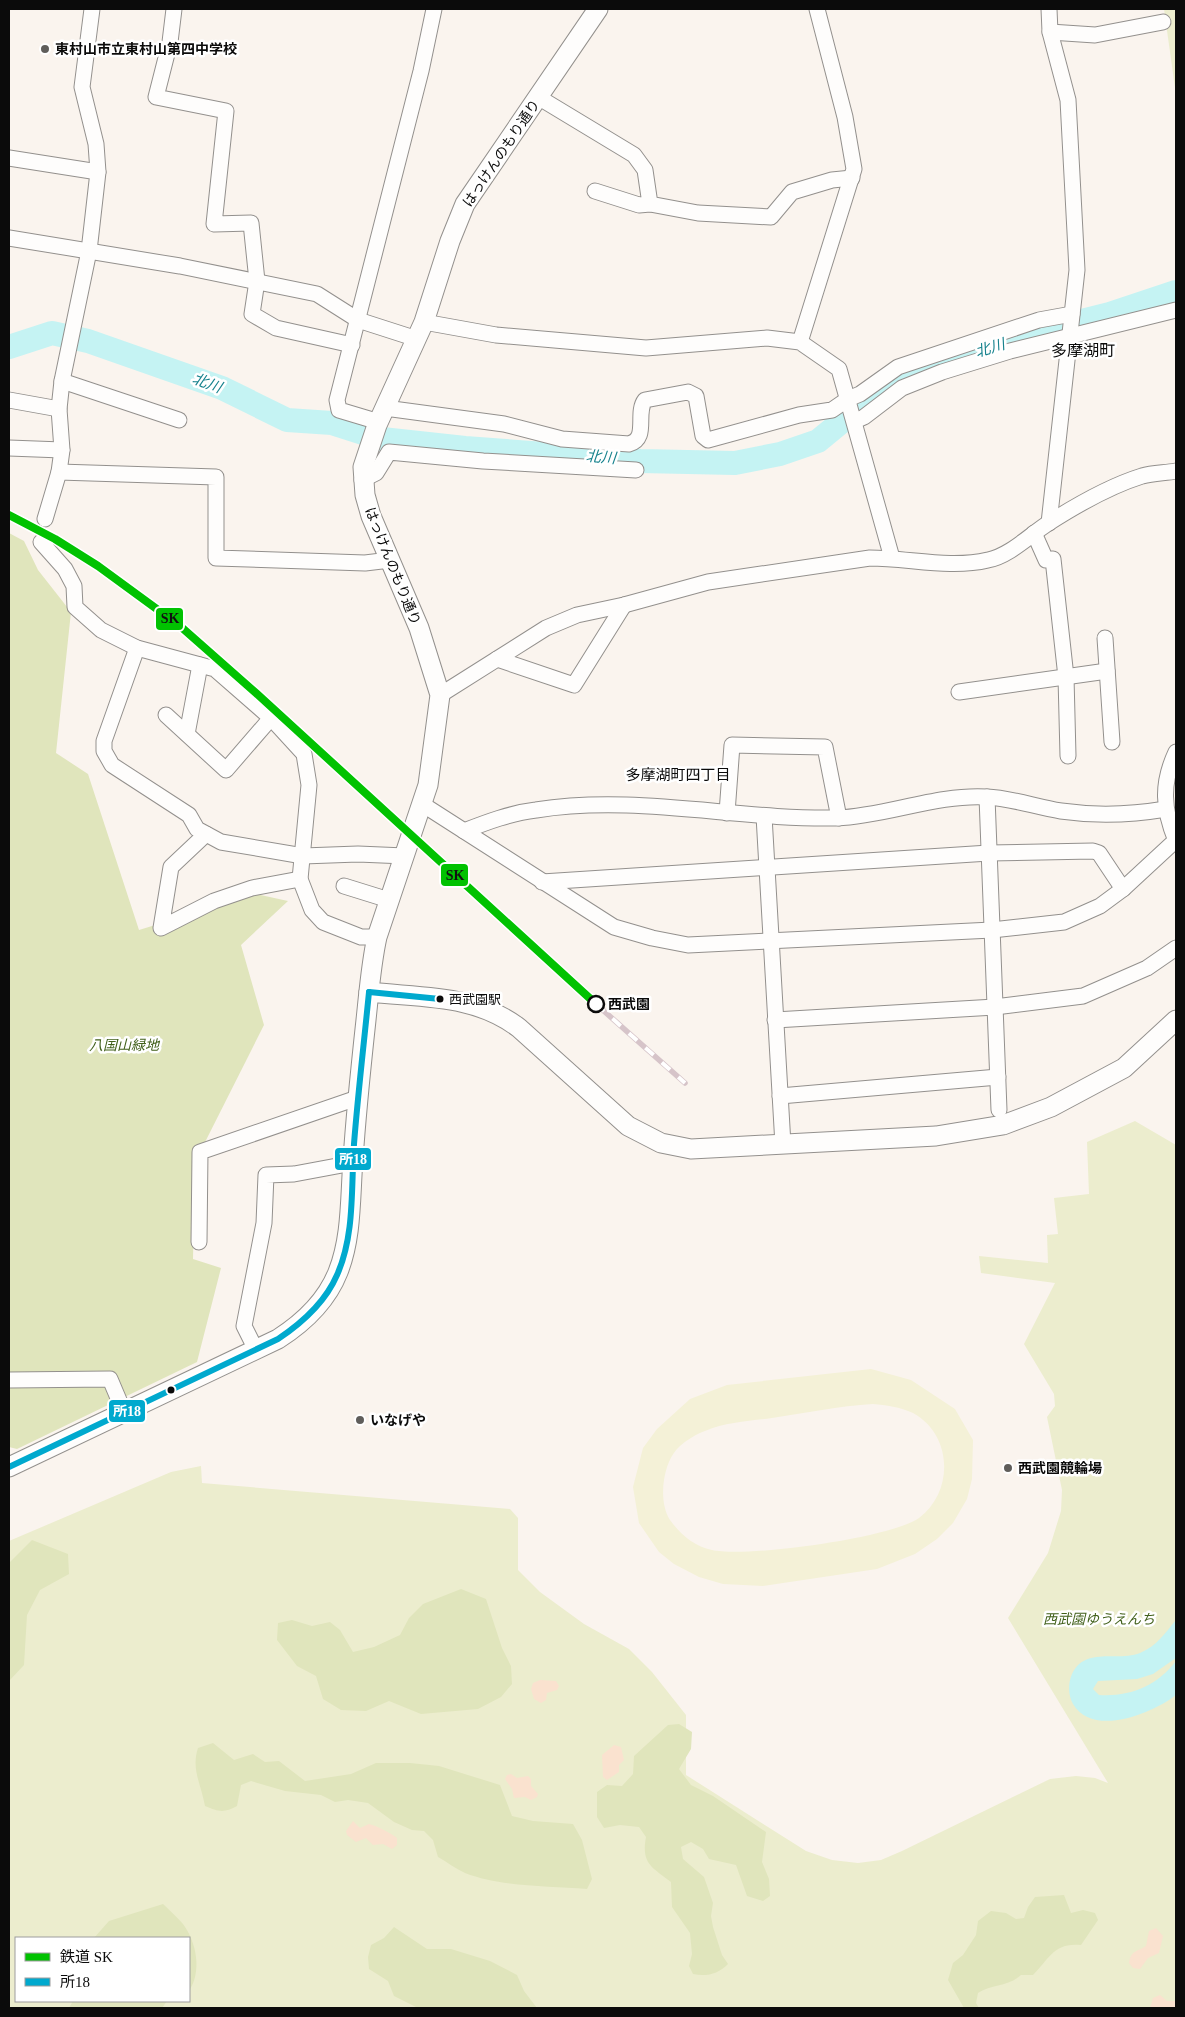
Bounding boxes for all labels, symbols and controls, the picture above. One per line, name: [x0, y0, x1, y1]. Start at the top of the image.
place label: 東村山市立東村山第四中学校: [55, 41, 237, 57]
marker: 東村山市立東村山第四中学校: [39, 43, 51, 55]
street label: はっけんのもり通り: [460, 97, 543, 210]
water label: 北川: [973, 335, 1009, 360]
district label: 多摩湖町: [1051, 342, 1115, 359]
water label: 北川: [190, 370, 226, 396]
water label: 北川: [585, 448, 619, 466]
street label: はっけんのもり通り: [362, 505, 423, 627]
line badge: SK: [155, 607, 184, 631]
text: SK: [161, 611, 179, 626]
district label: 多摩湖町四丁目: [625, 767, 731, 783]
line badge: SK: [440, 863, 469, 887]
text: SK: [446, 868, 464, 883]
place label: 西武園駅: [449, 992, 501, 1007]
marker: 西武園駅: [435, 994, 445, 1004]
marker: 西武園: [587, 995, 605, 1013]
place label: 西武園: [608, 997, 650, 1012]
park label: 八国山緑地: [89, 1038, 161, 1053]
line badge: 所18: [334, 1147, 372, 1171]
text: 所18: [339, 1152, 367, 1167]
unlabelled marker: [166, 1385, 176, 1395]
line badge: 所18: [108, 1399, 146, 1423]
text: 所18: [113, 1404, 141, 1419]
place label: いなげや: [370, 1413, 426, 1428]
marker: いなげや: [354, 1414, 366, 1426]
place label: 西武園競輪場: [1018, 1460, 1102, 1476]
marker: 西武園競輪場: [1002, 1462, 1014, 1474]
park label: 西武園ゆうえんち: [1043, 1612, 1155, 1627]
legend: [15, 1937, 190, 2002]
text: 鉄道 SK: [60, 1949, 113, 1965]
text: 所18: [60, 1974, 90, 1990]

